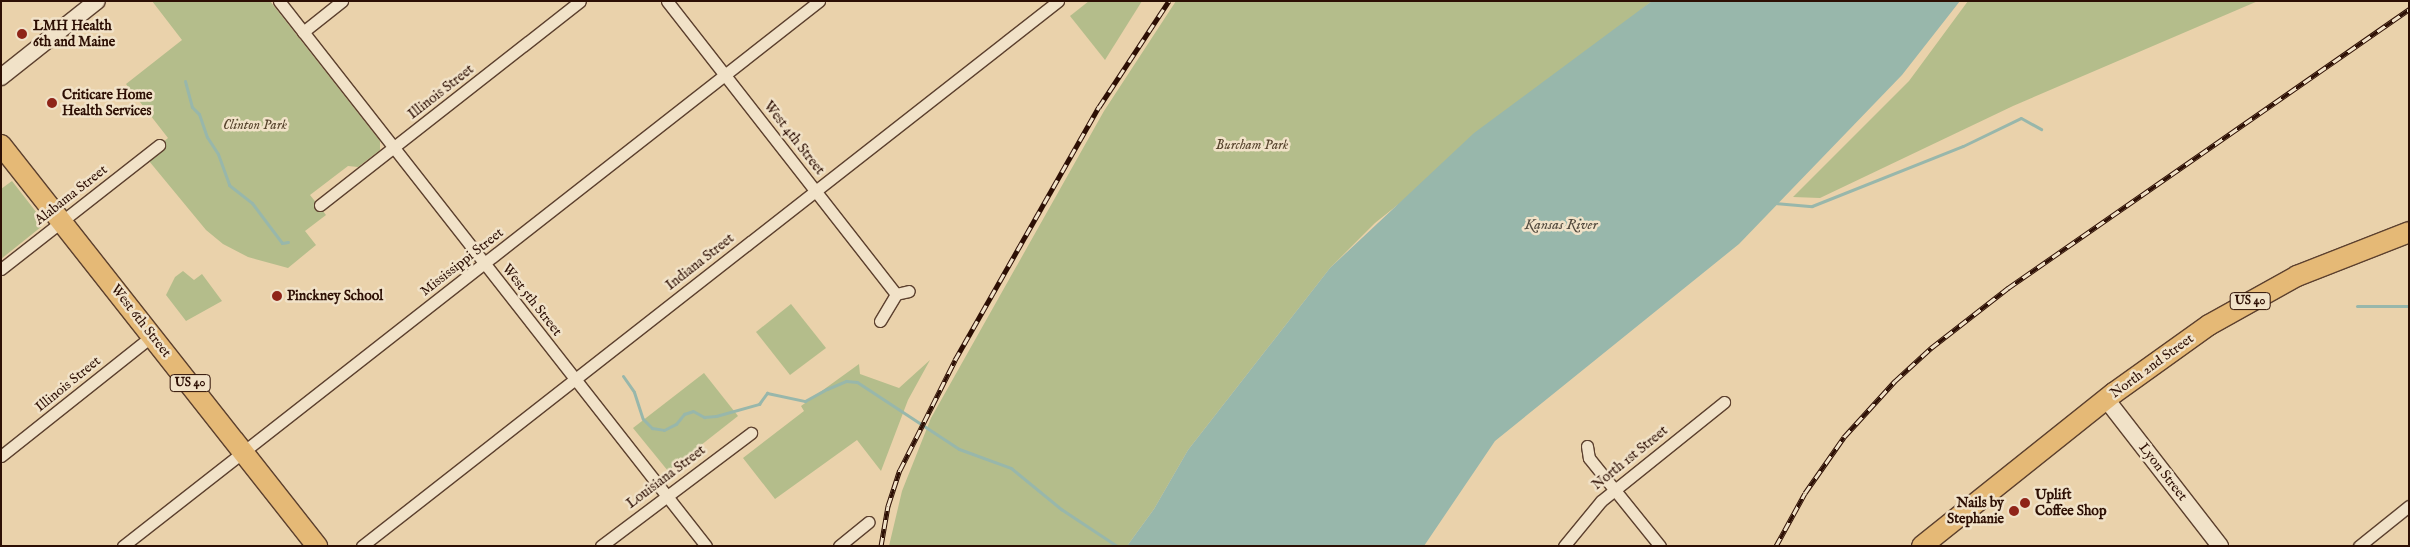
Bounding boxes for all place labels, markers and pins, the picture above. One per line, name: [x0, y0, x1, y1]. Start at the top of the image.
place label: LMH Health 6th and Maine: [33, 18, 115, 50]
marker: LMH Health 6th and Maine: [15, 27, 29, 41]
place label: Criticare Home Health Services: [62, 87, 153, 120]
marker: Criticare Home Health Services: [46, 97, 58, 109]
place label: Pinckney School: [287, 288, 383, 304]
marker: Pinckney School: [271, 290, 283, 302]
place label: Uplift Coffee Shop: [2035, 487, 2106, 520]
place label: Nails by Stephanie: [1947, 495, 2004, 528]
marker: Uplift Coffee Shop: [2019, 497, 2031, 509]
marker: Nails by Stephanie: [2008, 505, 2020, 517]

